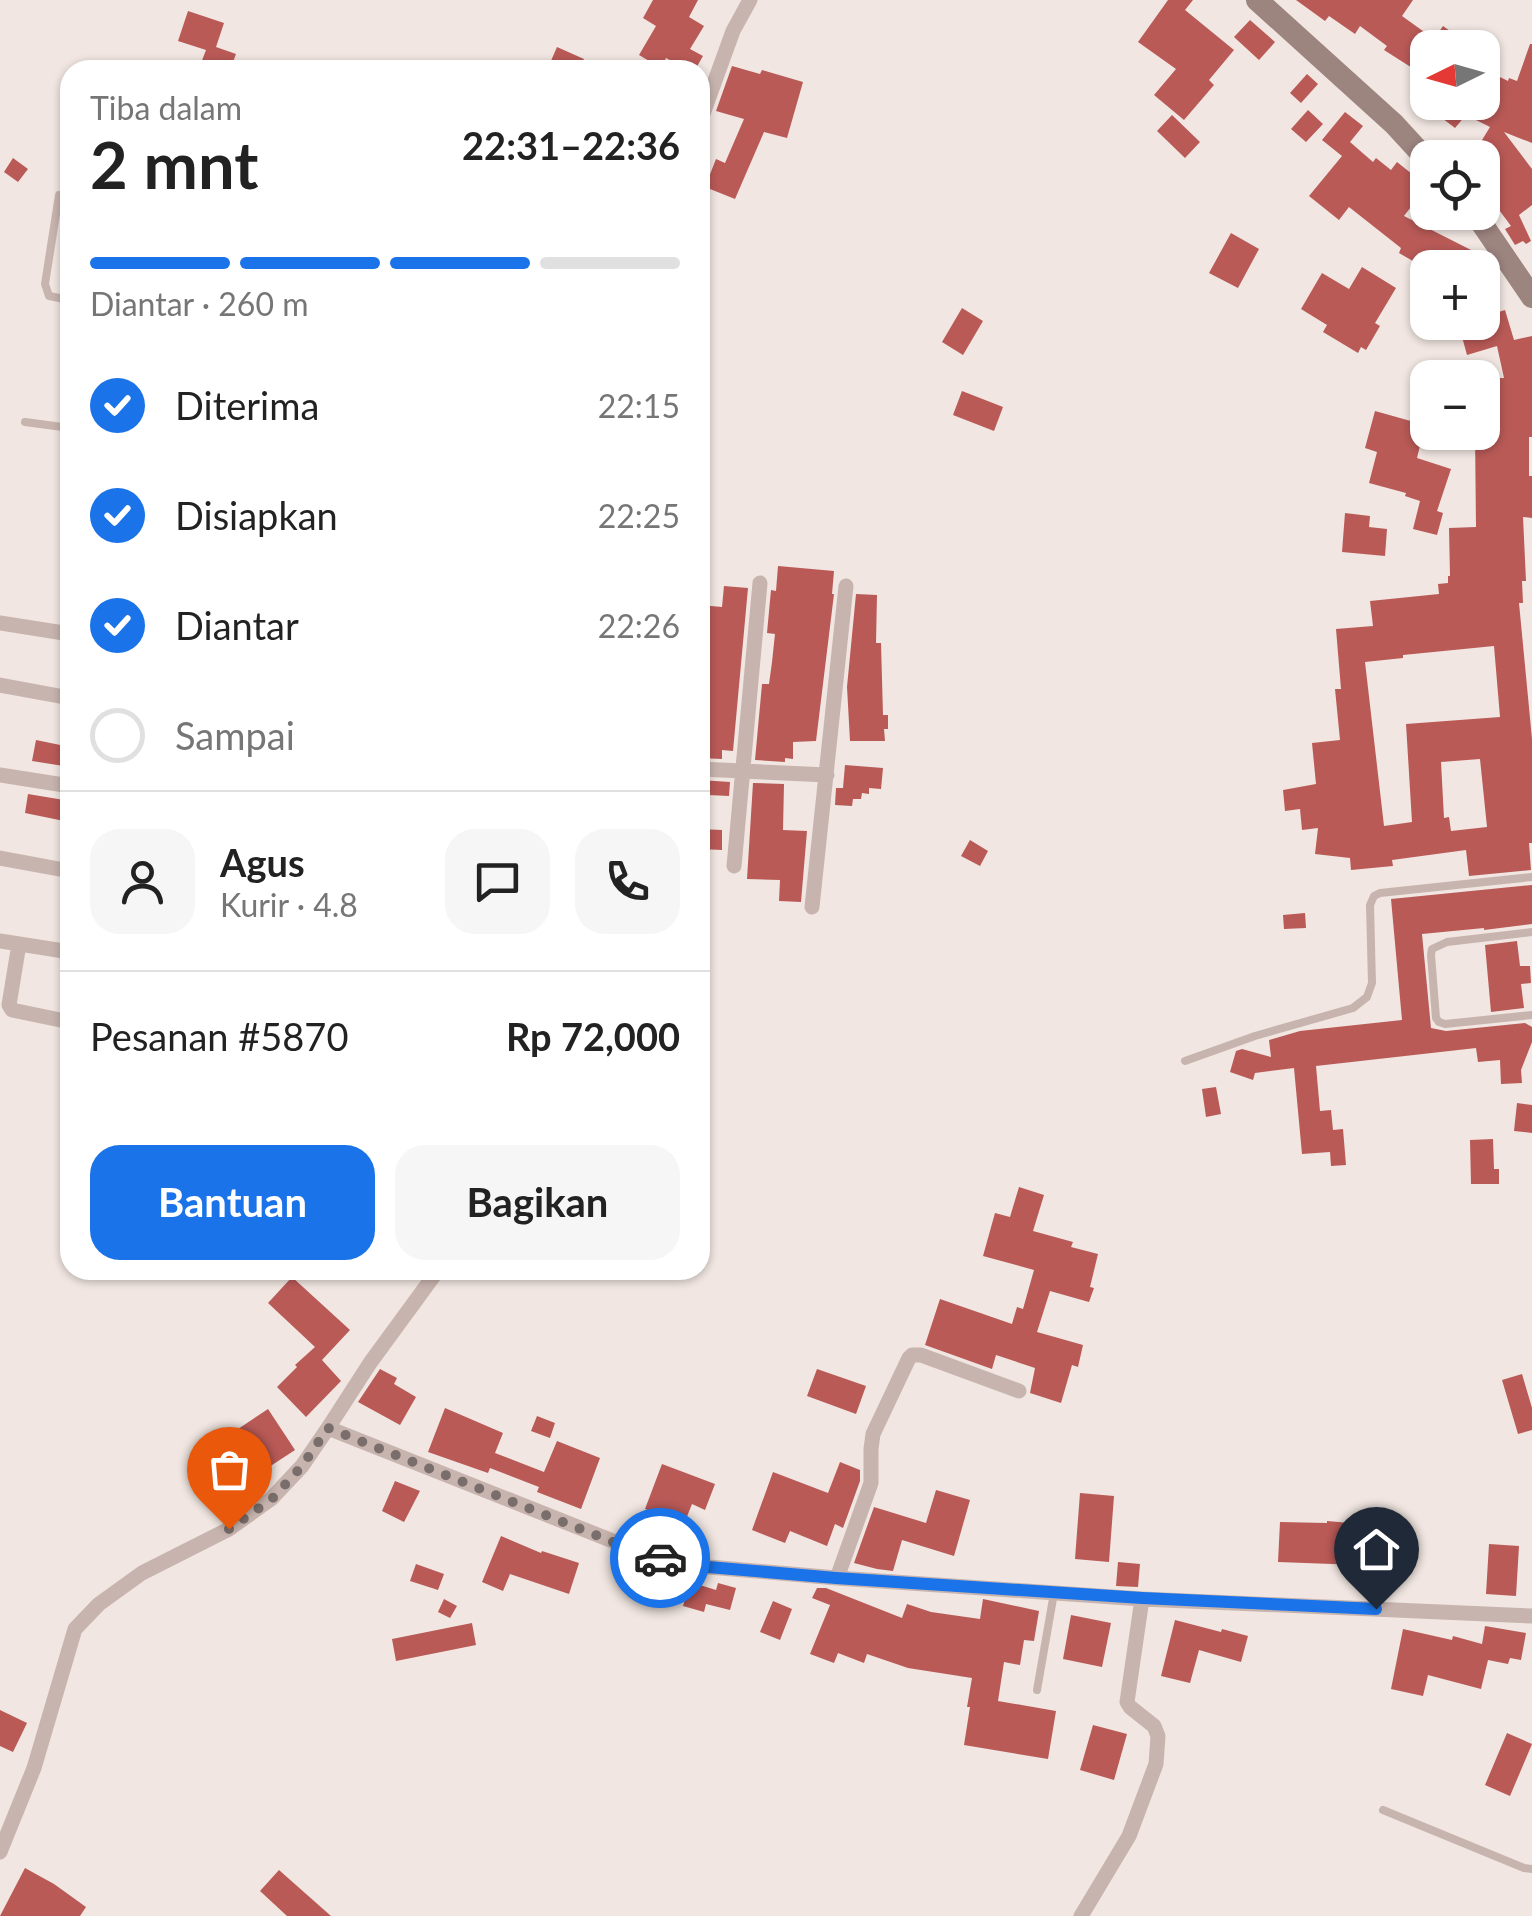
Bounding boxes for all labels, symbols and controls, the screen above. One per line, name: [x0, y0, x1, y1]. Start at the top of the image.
north arrow: [1410, 30, 1500, 120]
map controls: [1410, 30, 1500, 450]
text: Tiba dalam: [90, 88, 242, 127]
text: 22:31–22:36: [462, 122, 680, 168]
text: 2 mnt: [90, 125, 258, 203]
button: locate: [1410, 140, 1500, 230]
button: +: [1410, 250, 1500, 340]
text: Diantar · 260 m: [90, 284, 308, 323]
button: −: [1410, 360, 1500, 450]
icon: check: [90, 378, 145, 433]
text: Diterima: [175, 382, 319, 428]
text: 22:15: [598, 386, 680, 425]
icon: check: [90, 488, 145, 543]
text: Disiapkan: [175, 492, 338, 538]
text: 22:25: [598, 496, 680, 535]
icon: check: [90, 598, 145, 653]
text: Diantar: [175, 602, 299, 648]
text: 22:26: [598, 606, 680, 645]
text: Sampai: [175, 712, 295, 758]
button: person: [90, 829, 195, 934]
button: chat: [445, 829, 550, 934]
button: phone: [575, 829, 680, 934]
text: Agus: [220, 839, 305, 885]
text: Kurir · 4.8: [220, 885, 358, 924]
text: Pesanan #5870: [90, 1013, 348, 1059]
text: Rp 72,000: [506, 1013, 680, 1059]
button: Bantuan: [90, 1145, 375, 1260]
button: Bagikan: [395, 1145, 680, 1260]
pin: [187, 1427, 272, 1530]
icon: bag: [202, 1442, 257, 1497]
pin: [1334, 1507, 1419, 1610]
courier: [610, 1508, 710, 1608]
icon: home: [1349, 1522, 1404, 1577]
icon: car: [633, 1531, 688, 1586]

